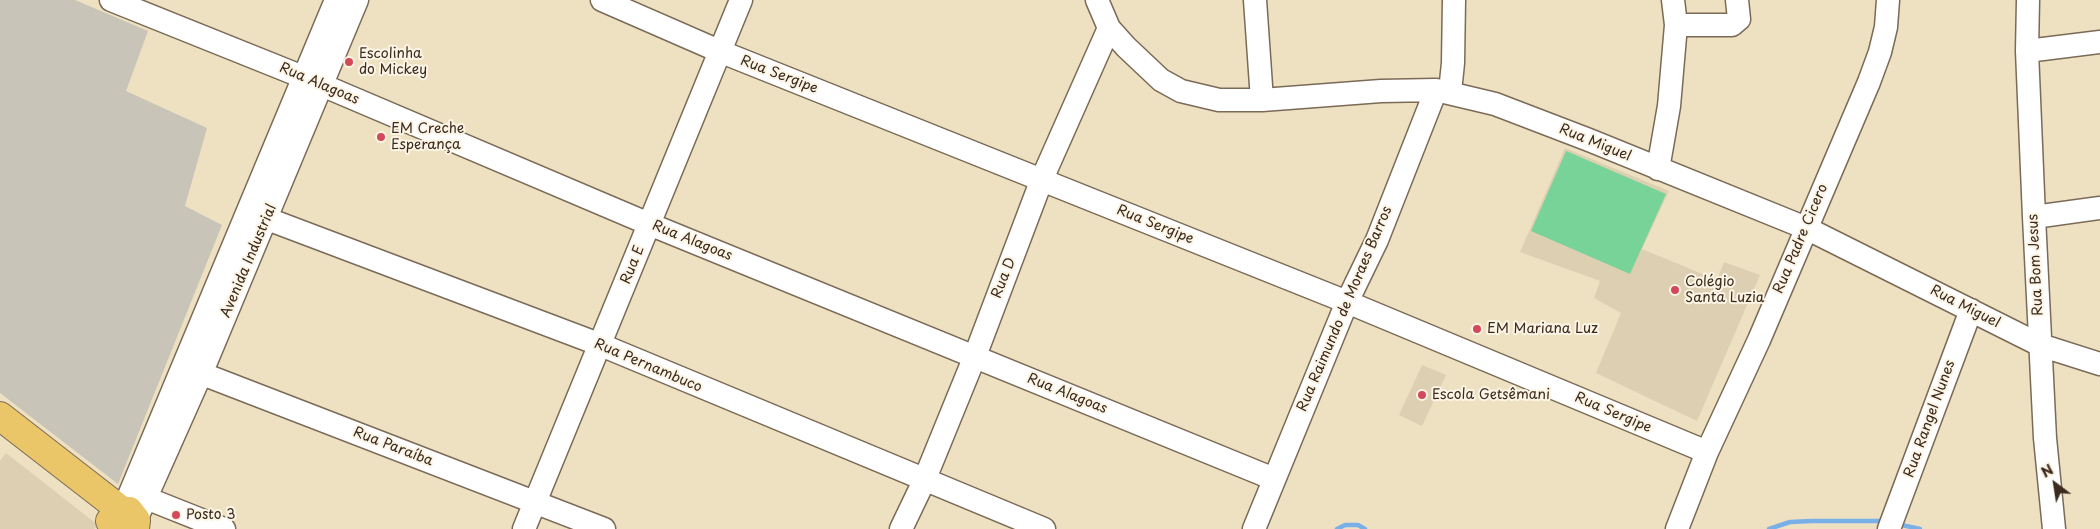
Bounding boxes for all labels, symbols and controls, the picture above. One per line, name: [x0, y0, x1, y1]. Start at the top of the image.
place label: Escolinha do Mickey: [359, 46, 427, 78]
street label: Rua Sergipe: [738, 53, 820, 97]
marker: Escolinha do Mickey: [343, 56, 355, 68]
street label: Rua Alagoas: [277, 60, 361, 108]
place label: EM Creche Esperança: [391, 121, 464, 154]
street label: Rua Miguel: [1556, 121, 1634, 165]
marker: EM Creche Esperança: [375, 131, 387, 143]
street label: Rua Padre Cicero: [1770, 182, 1832, 296]
street label: Avenida Industrial: [218, 202, 280, 320]
street label: Rua Sergipe: [1114, 202, 1196, 248]
street label: Rua Raimundo de Moraes Barros: [1294, 204, 1396, 414]
street label: Rua Bom Jesus: [2025, 214, 2047, 316]
street label: Rua Alagoas: [649, 217, 735, 265]
street label: Rua E: [618, 243, 648, 287]
street label: Rua D: [989, 255, 1019, 301]
place label: Colégio Santa Luzia: [1685, 274, 1764, 306]
street label: Rua Miguel: [1927, 282, 2003, 332]
marker: Colégio Santa Luzia: [1669, 284, 1681, 296]
place label: EM Mariana Luz: [1487, 321, 1598, 337]
marker: EM Mariana Luz: [1471, 323, 1483, 335]
street label: Rua Pernambuco: [592, 336, 704, 396]
street label: Rua Rangel Nunes: [1901, 358, 1959, 480]
street label: Rua Alagoas: [1024, 370, 1110, 418]
place label: Escola Getsêmani: [1432, 387, 1550, 403]
marker: Escola Getsêmani: [1416, 389, 1428, 401]
street label: Rua Sergipe: [1572, 389, 1654, 437]
street label: Rua Paraíba: [351, 424, 435, 470]
north arrow: [2030, 459, 2080, 509]
text: N: [2037, 459, 2057, 483]
place label: Posto 3: [186, 507, 235, 523]
marker: Posto 3: [170, 509, 182, 521]

